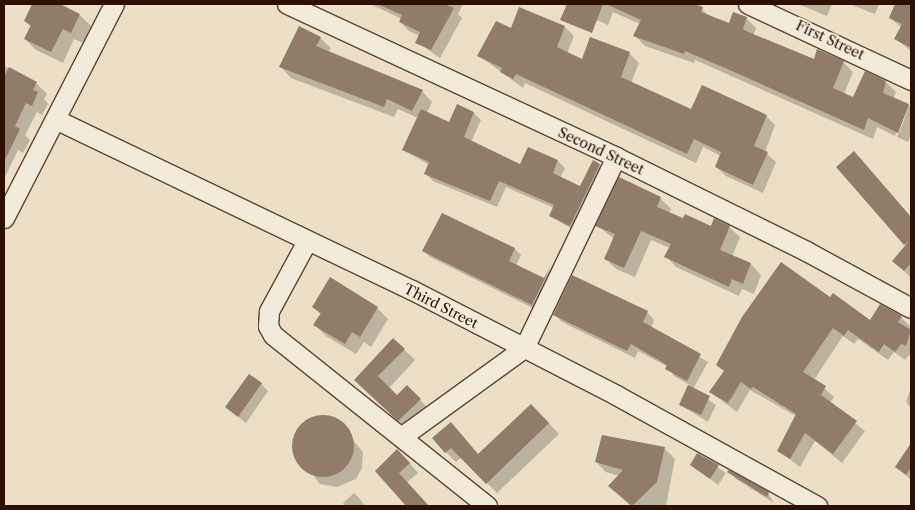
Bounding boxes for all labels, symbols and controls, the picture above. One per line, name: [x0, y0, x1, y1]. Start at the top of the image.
street label: First Street: [793, 17, 867, 63]
street label: Second Street: [555, 124, 647, 178]
street label: Third Street: [401, 280, 481, 332]

